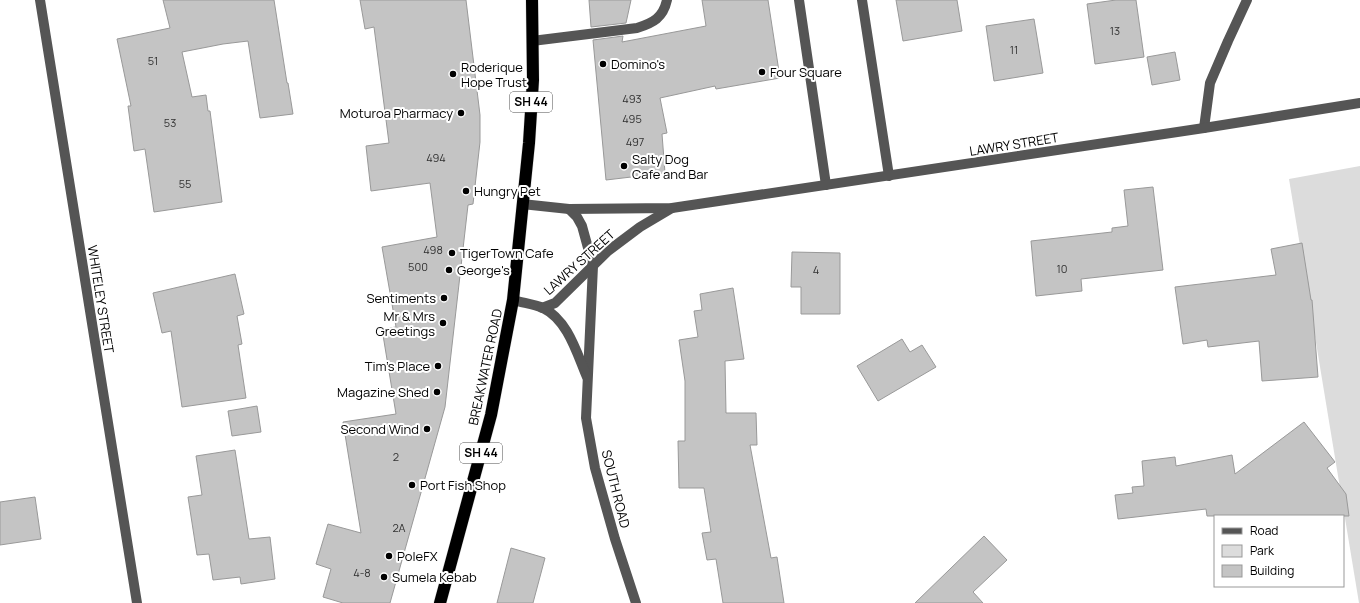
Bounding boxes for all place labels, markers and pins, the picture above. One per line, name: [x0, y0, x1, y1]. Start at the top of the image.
place label: Domino's: [611, 55, 665, 73]
place label: Roderique Hope Trust: [461, 58, 527, 91]
marker: Domino's: [598, 59, 608, 69]
place label: Four Square: [770, 63, 842, 81]
marker: Four Square: [757, 67, 767, 77]
marker: Roderique Hope Trust: [448, 69, 458, 79]
place label: Moturoa Pharmacy: [340, 104, 453, 122]
marker: Moturoa Pharmacy: [456, 108, 466, 118]
place label: Salty Dog Cafe and Bar: [632, 150, 708, 183]
marker: Salty Dog Cafe and Bar: [619, 161, 629, 171]
place label: Hungry Pet: [474, 182, 541, 200]
marker: Hungry Pet: [461, 186, 471, 196]
place label: TigerTown Cafe: [460, 244, 554, 262]
marker: TigerTown Cafe: [447, 248, 457, 258]
place label: George's: [457, 261, 510, 279]
marker: George's: [444, 265, 454, 275]
place label: Sentiments: [366, 289, 436, 307]
marker: Sentiments: [439, 293, 449, 303]
place label: Mr & Mrs Greetings: [376, 307, 435, 340]
marker: Mr & Mrs Greetings: [438, 318, 448, 328]
place label: Tim's Place: [365, 357, 430, 375]
marker: Tim's Place: [433, 361, 443, 371]
place label: Magazine Shed: [337, 383, 429, 401]
marker: Magazine Shed: [432, 387, 442, 397]
place label: Second Wind: [340, 420, 419, 438]
marker: Second Wind: [422, 424, 432, 434]
place label: Port Fish Shop: [420, 476, 506, 494]
marker: Port Fish Shop: [407, 480, 417, 490]
place label: PoleFX: [397, 547, 438, 565]
marker: PoleFX: [384, 551, 394, 561]
place label: Sumela Kebab: [392, 568, 477, 586]
marker: Sumela Kebab: [379, 572, 389, 582]

